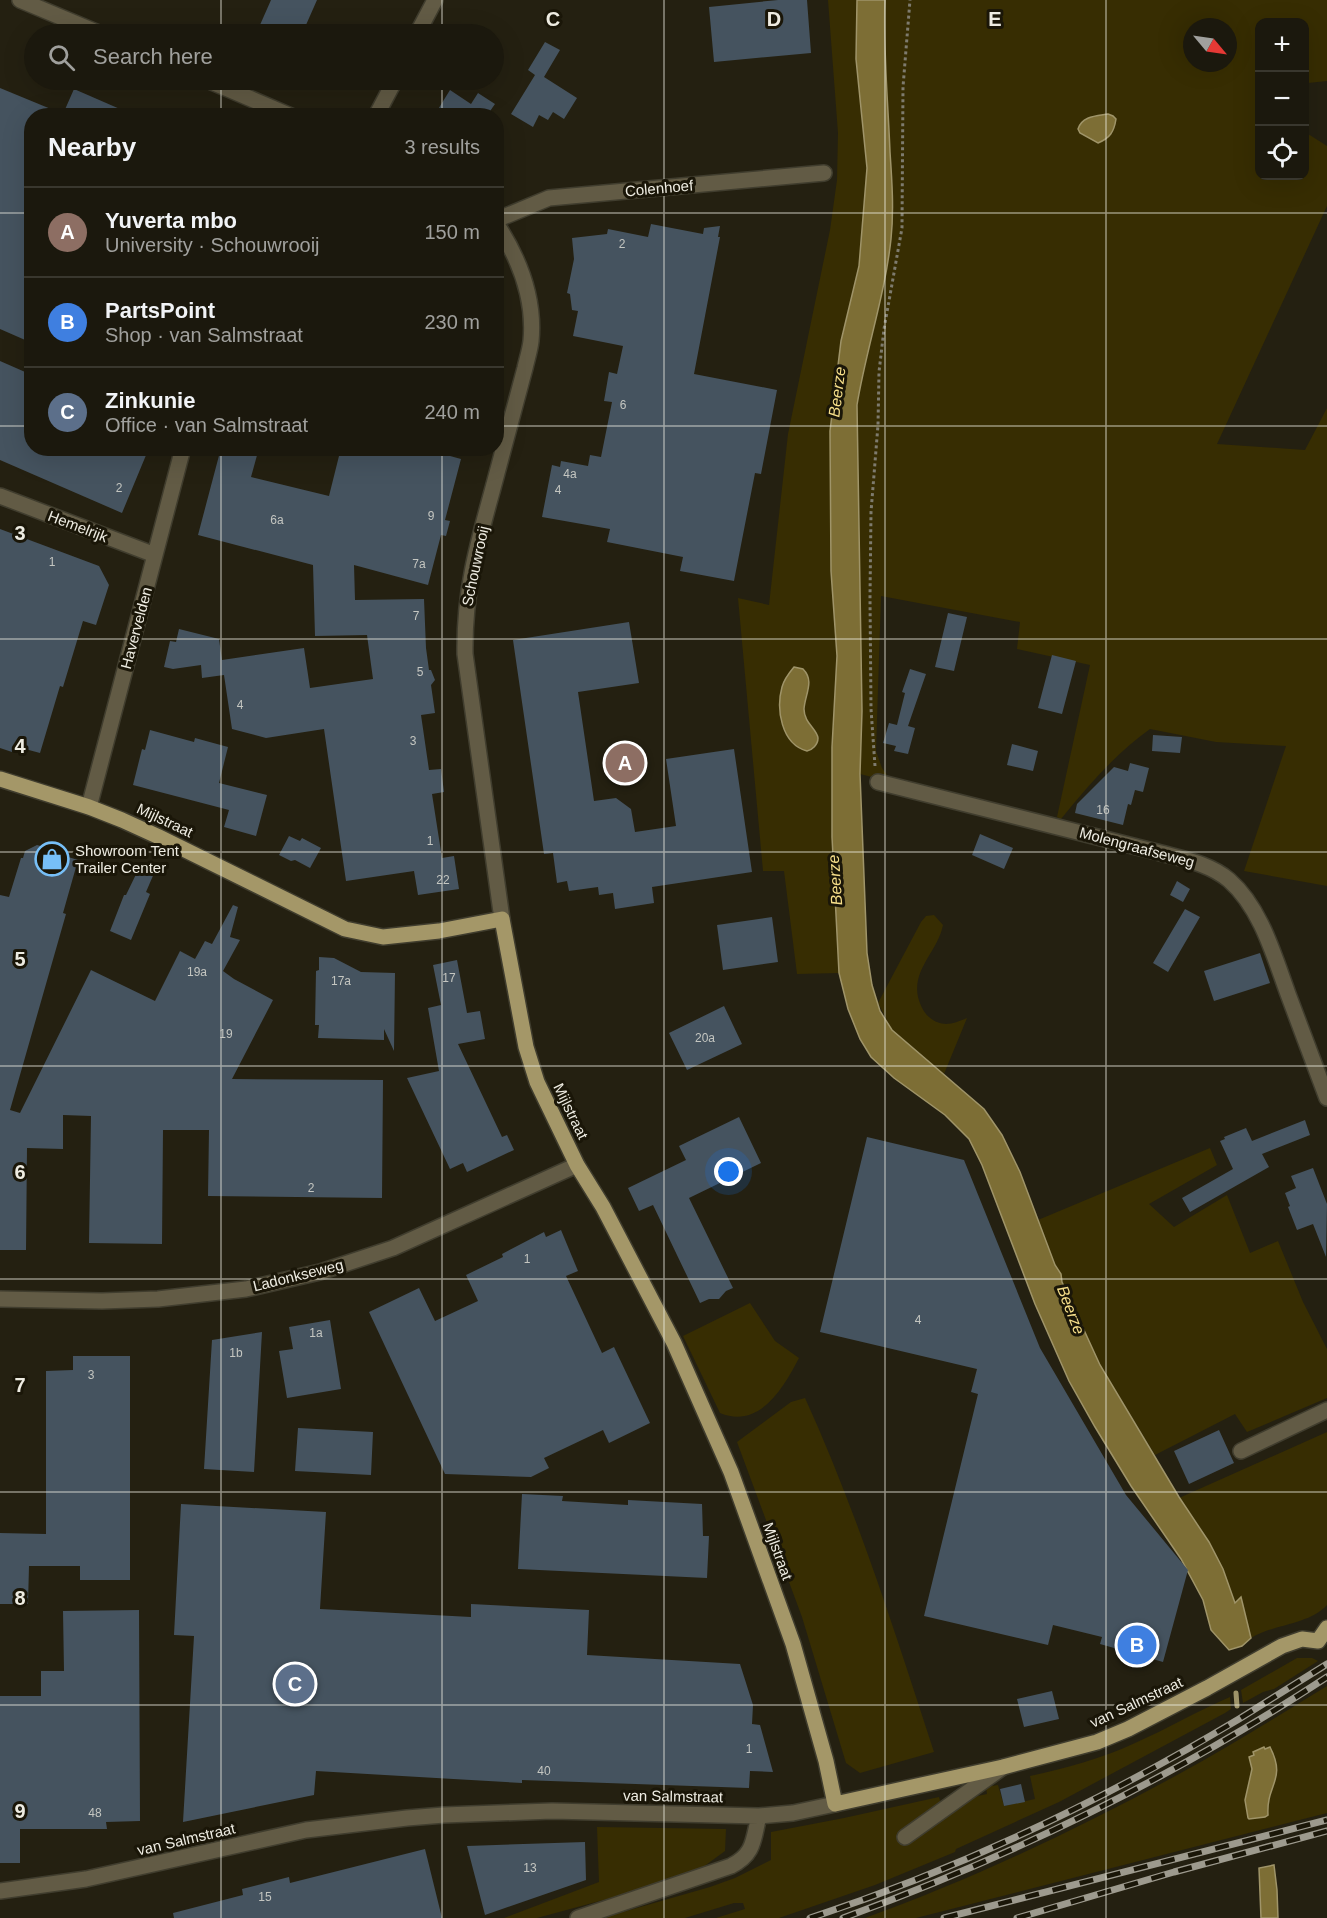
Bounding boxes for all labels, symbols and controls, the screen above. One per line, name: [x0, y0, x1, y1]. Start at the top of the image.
text: C: [546, 8, 560, 30]
text: D: [767, 8, 781, 30]
text: E: [988, 8, 1002, 30]
north arrow: [1183, 18, 1237, 72]
map controls: [1255, 18, 1309, 180]
button: +: [1255, 18, 1309, 72]
search box: [24, 24, 504, 90]
icon: search: [45, 41, 78, 74]
text: Search here: [93, 44, 213, 69]
button: −: [1255, 72, 1309, 126]
button: locate: [1255, 126, 1309, 180]
text: Nearby: [48, 132, 136, 162]
text: 3 results: [404, 136, 480, 158]
street label: Colenhoef: [624, 176, 695, 199]
text: Yuverta mbo: [105, 208, 237, 233]
text: A: [60, 221, 75, 243]
text: 150 m: [424, 221, 480, 243]
text: University · Schouwrooij: [105, 234, 320, 256]
house number: 2: [619, 237, 626, 251]
text: PartsPoint: [105, 298, 215, 323]
text: B: [60, 311, 75, 333]
text: 230 m: [424, 311, 480, 333]
text: Shop · van Salmstraat: [105, 324, 303, 346]
water label: Beerze: [825, 366, 849, 418]
text: Zinkunie: [105, 388, 195, 413]
house number: 6: [620, 398, 627, 412]
text: C: [60, 401, 75, 423]
text: 240 m: [424, 401, 480, 423]
text: Office · van Salmstraat: [105, 414, 308, 436]
house number: 4a: [563, 467, 577, 481]
house number: 2: [116, 481, 123, 495]
house number: 4: [555, 483, 562, 497]
street label: Hemelrijk: [46, 507, 111, 545]
house number: 9: [428, 509, 435, 523]
house number: 6a: [270, 513, 284, 527]
text: 3: [14, 522, 26, 544]
street label: Schouwrooij: [458, 524, 492, 608]
house number: 1: [49, 555, 56, 569]
house number: 7a: [412, 557, 426, 571]
street label: Havervelden: [117, 585, 155, 671]
house number: 7: [413, 609, 420, 623]
house number: 5: [417, 665, 424, 679]
house number: 4: [237, 698, 244, 712]
house number: 3: [410, 734, 417, 748]
text: 4: [14, 735, 26, 757]
pin: A: [606, 740, 644, 786]
street label: Mijlstraat: [134, 800, 197, 841]
house number: 16: [1096, 803, 1110, 817]
street label: Molengraafseweg: [1078, 823, 1196, 871]
house number: 1: [427, 834, 434, 848]
shop icon: Showroom Tent Trailer Center: [34, 841, 70, 877]
place label: Showroom Tent Trailer Center: [75, 842, 180, 876]
water label: Beerze: [825, 854, 845, 906]
house number: 22: [436, 873, 450, 887]
text: 5: [14, 948, 26, 970]
house number: 19a: [187, 965, 207, 979]
house number: 17: [442, 971, 456, 985]
house number: 17a: [331, 974, 351, 988]
house number: 19: [219, 1027, 233, 1041]
house number: 20a: [695, 1031, 715, 1045]
street label: Mijlstraat: [550, 1080, 592, 1142]
your location: [714, 1157, 743, 1186]
text: 6: [14, 1161, 26, 1183]
house number: 2: [308, 1181, 315, 1195]
house number: 1: [524, 1252, 531, 1266]
street label: Ladonkseweg: [251, 1256, 345, 1294]
water label: Beerze: [1054, 1283, 1088, 1337]
house number: 4: [915, 1313, 922, 1327]
house number: 1a: [309, 1326, 323, 1340]
house number: 1b: [229, 1346, 243, 1360]
house number: 3: [88, 1368, 95, 1382]
text: 7: [14, 1374, 26, 1396]
street label: Mijlstraat: [760, 1520, 797, 1583]
text: 8: [14, 1587, 26, 1609]
pin: B: [1118, 1622, 1156, 1668]
pin: C: [276, 1662, 314, 1706]
street label: van Salmstraat: [1087, 1673, 1186, 1731]
house number: 1: [746, 1742, 753, 1756]
house number: 40: [537, 1764, 551, 1778]
street label: van Salmstraat: [623, 1787, 724, 1805]
text: 9: [14, 1800, 26, 1822]
house number: 48: [88, 1806, 102, 1820]
street label: van Salmstraat: [135, 1819, 237, 1859]
house number: 13: [523, 1861, 537, 1875]
house number: 15: [258, 1890, 272, 1904]

